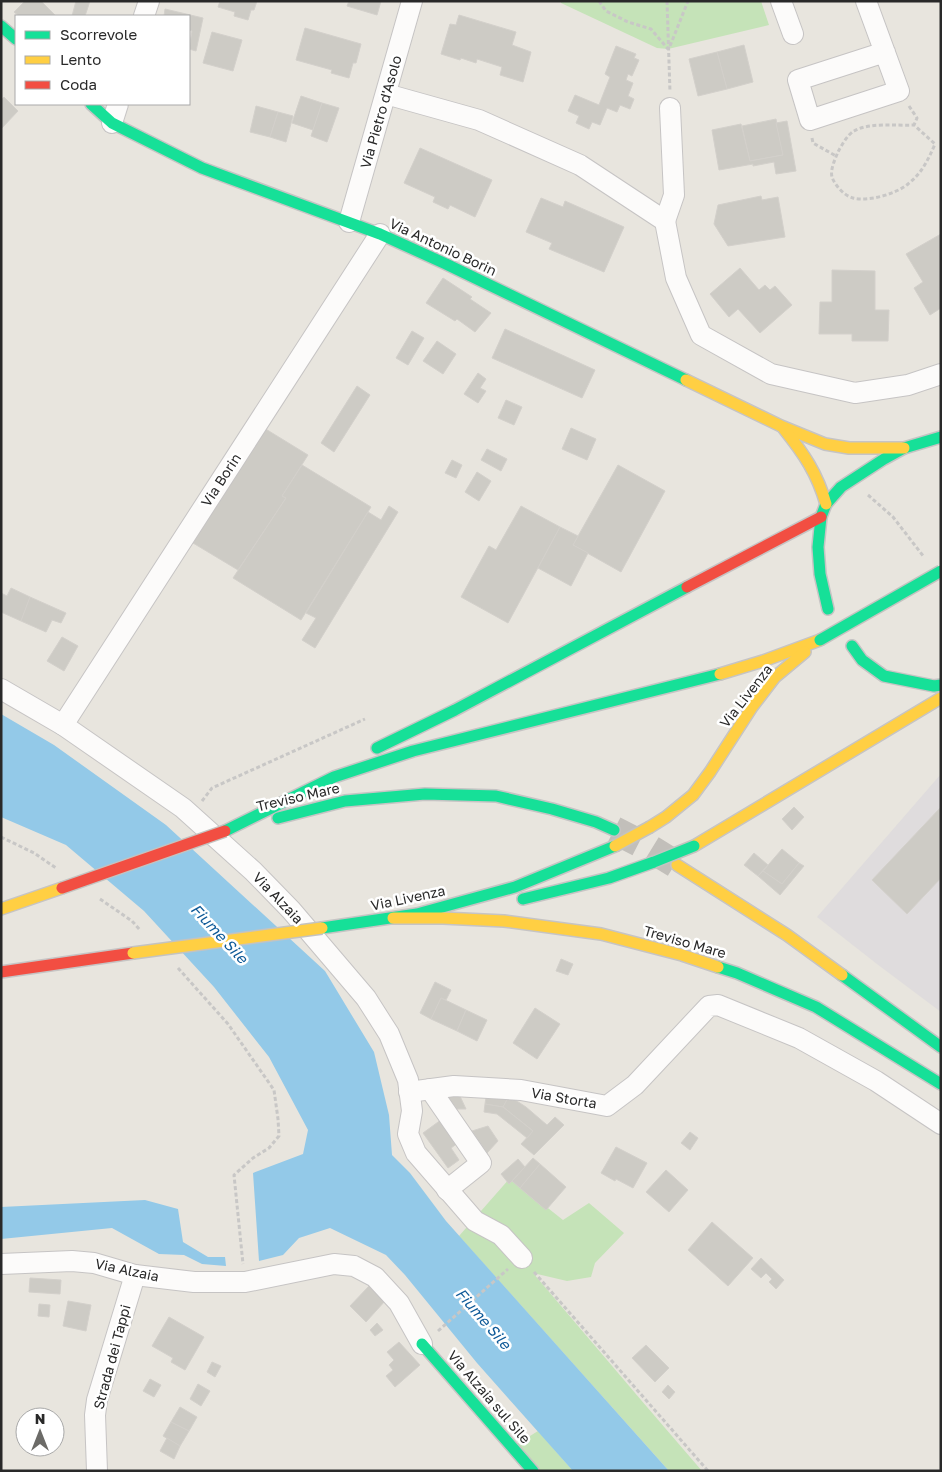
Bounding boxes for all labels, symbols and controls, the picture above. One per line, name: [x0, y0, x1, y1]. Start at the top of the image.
legend: [15, 15, 190, 105]
text: Scorrevole: [60, 25, 137, 43]
text: Lento: [60, 50, 101, 68]
street label: Via Pietro d'Asolo: [356, 53, 405, 170]
text: Coda: [60, 75, 97, 93]
street label: Via Antonio Borin: [387, 214, 499, 279]
street label: Via Borin: [197, 450, 244, 510]
street label: Via Livenza: [716, 661, 776, 731]
street label: Treviso Mare: [255, 779, 341, 814]
street label: Via Alzaia: [250, 868, 307, 927]
street label: Via Livenza: [369, 881, 447, 914]
water label: Fiume Sile: [188, 900, 253, 968]
street label: Treviso Mare: [642, 922, 728, 961]
street label: Via Storta: [530, 1083, 598, 1112]
street label: Via Alzaia: [94, 1254, 161, 1285]
water label: Fiume Sile: [452, 1284, 516, 1353]
street label: Strada dei Tappi: [89, 1303, 134, 1411]
street label: Via Alzaia sul Sile: [444, 1347, 534, 1447]
north arrow: [15, 1407, 65, 1457]
text: N: [35, 1410, 45, 1427]

